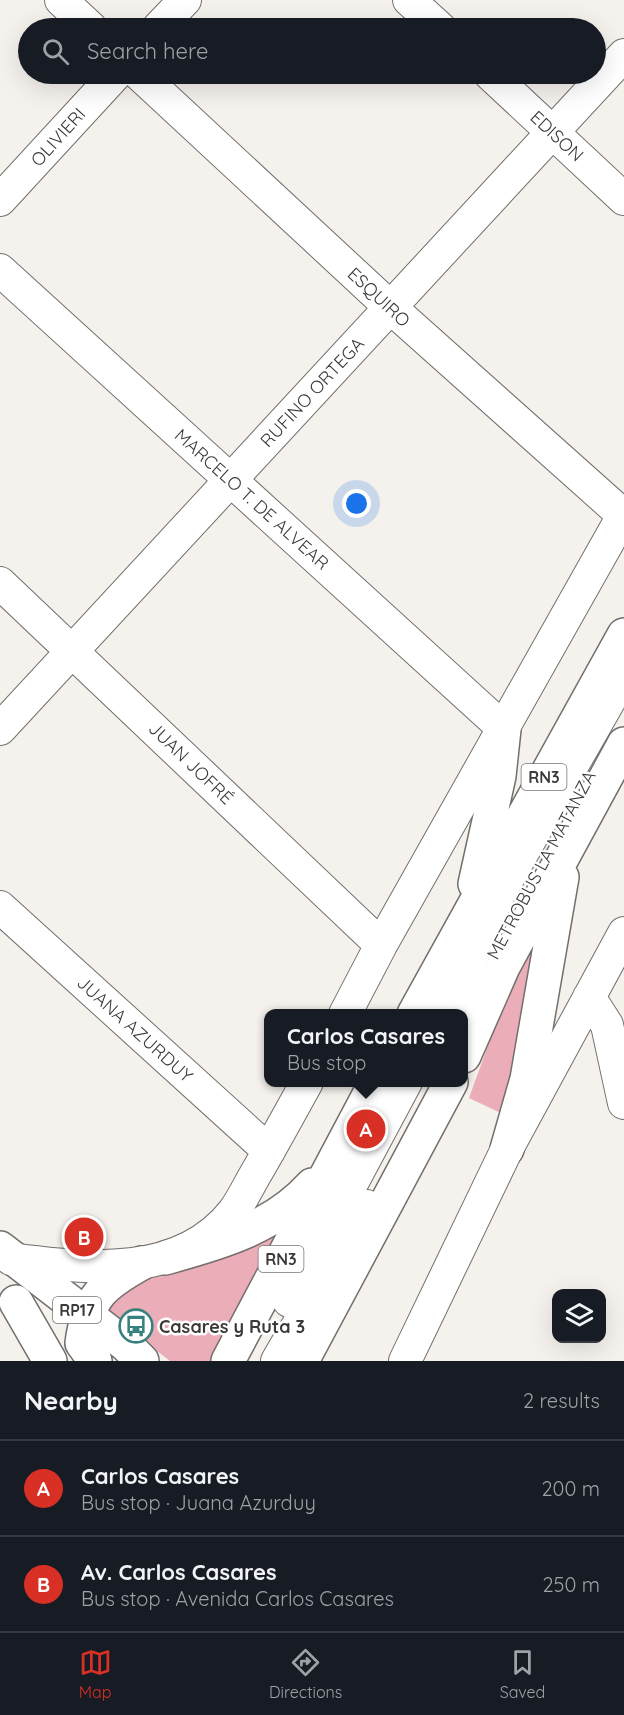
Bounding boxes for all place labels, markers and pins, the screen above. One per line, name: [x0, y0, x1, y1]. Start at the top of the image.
pin: A: [346, 1106, 386, 1152]
pin: B: [64, 1214, 104, 1260]
bus stop icon: Casares y Ruta 3: [118, 1308, 154, 1344]
place label: Casares y Ruta 3: [159, 1315, 305, 1338]

